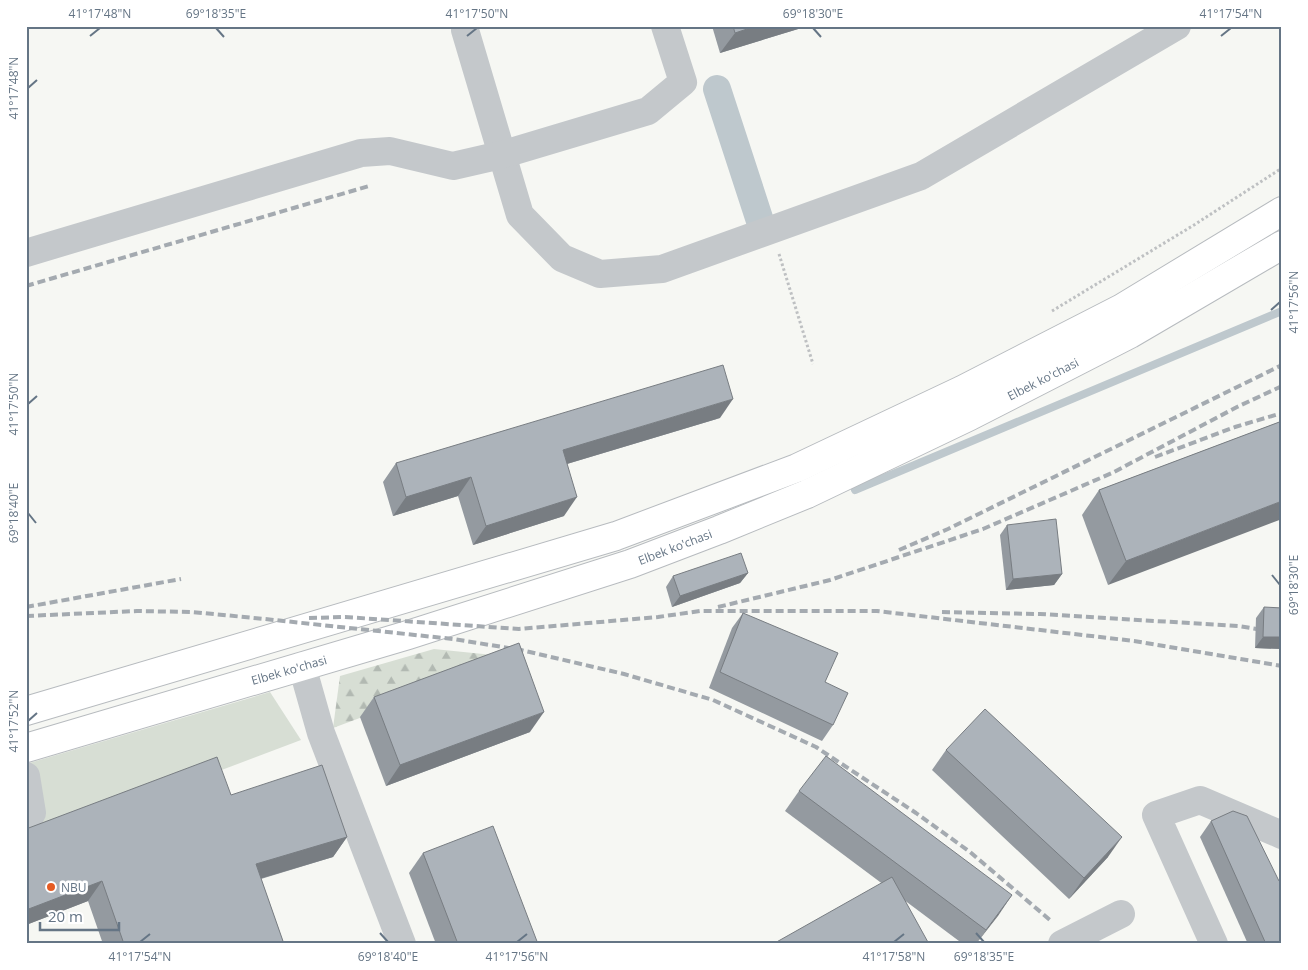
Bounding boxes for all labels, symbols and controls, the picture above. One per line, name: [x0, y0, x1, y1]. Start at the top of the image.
text: 41°17'48"N: [69, 5, 131, 22]
text: 69°18'35"E: [186, 5, 246, 22]
text: 41°17'50"N: [446, 5, 508, 22]
text: 69°18'30"E: [783, 5, 843, 22]
text: 41°17'54"N: [1200, 5, 1262, 22]
text: 41°17'48"N: [5, 57, 22, 119]
text: 41°17'56"N: [1285, 271, 1302, 333]
street label: Elbek ko'chasi: [1004, 354, 1082, 404]
text: 41°17'50"N: [5, 373, 22, 435]
text: 69°18'40"E: [5, 483, 22, 543]
street label: Elbek ko'chasi: [636, 525, 714, 569]
text: 69°18'30"E: [1285, 555, 1302, 615]
street label: Elbek ko'chasi: [249, 651, 329, 689]
text: 41°17'52"N: [5, 690, 22, 752]
place label: NBU: [61, 879, 87, 896]
marker: NBU: [45, 881, 57, 893]
scale bar: [40, 900, 119, 932]
text: 20 m: [48, 906, 83, 926]
text: 41°17'54"N: [109, 948, 171, 965]
text: 69°18'40"E: [358, 948, 418, 965]
text: 41°17'56"N: [486, 948, 548, 965]
text: 41°17'58"N: [863, 948, 925, 965]
text: 69°18'35"E: [954, 948, 1014, 965]

